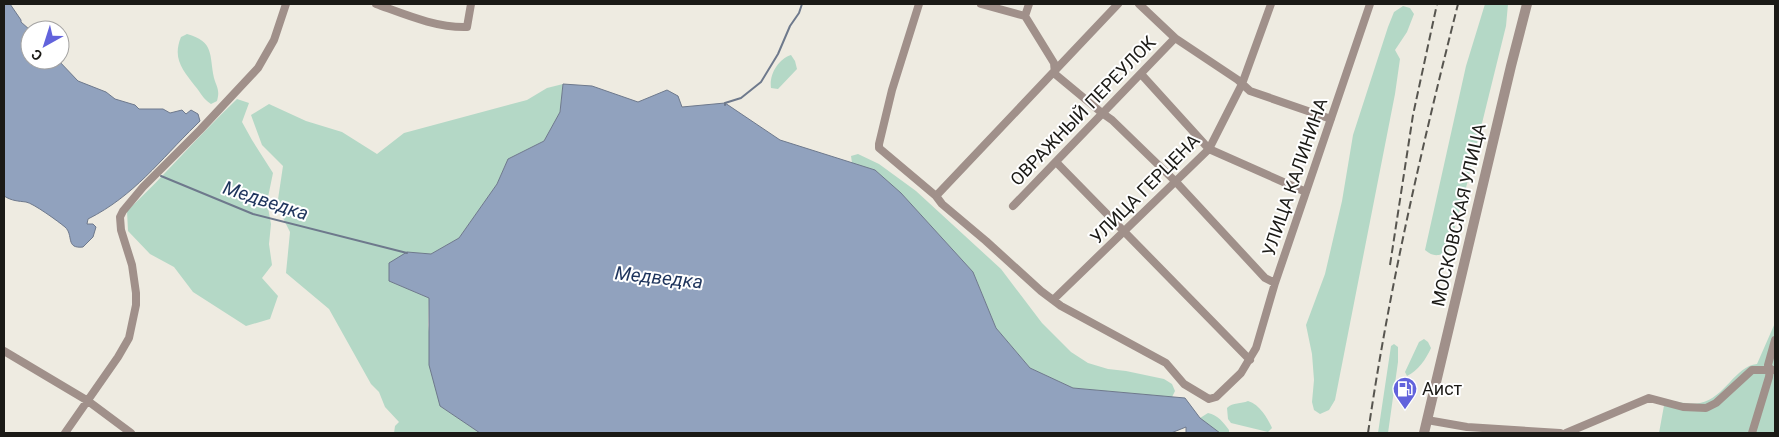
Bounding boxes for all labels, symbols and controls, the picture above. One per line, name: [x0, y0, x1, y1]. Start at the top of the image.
north arrow: [20, 20, 70, 70]
street label: ОВРАЖНЫЙ ПЕРЕУЛОК: [1006, 31, 1160, 190]
text: С: [28, 46, 45, 64]
street label: УЛИЦА КАЛИНИНА: [1258, 95, 1331, 258]
street label: МОСКОВСКАЯ УЛИЦА: [1427, 121, 1490, 308]
street label: УЛИЦА ГЕРЦЕНА: [1086, 130, 1204, 248]
water label: Медведка: [220, 176, 311, 225]
water label: Медведка: [614, 261, 704, 294]
fuel station icon: Аист: [1392, 376, 1418, 410]
place label: Аист: [1422, 378, 1463, 399]

